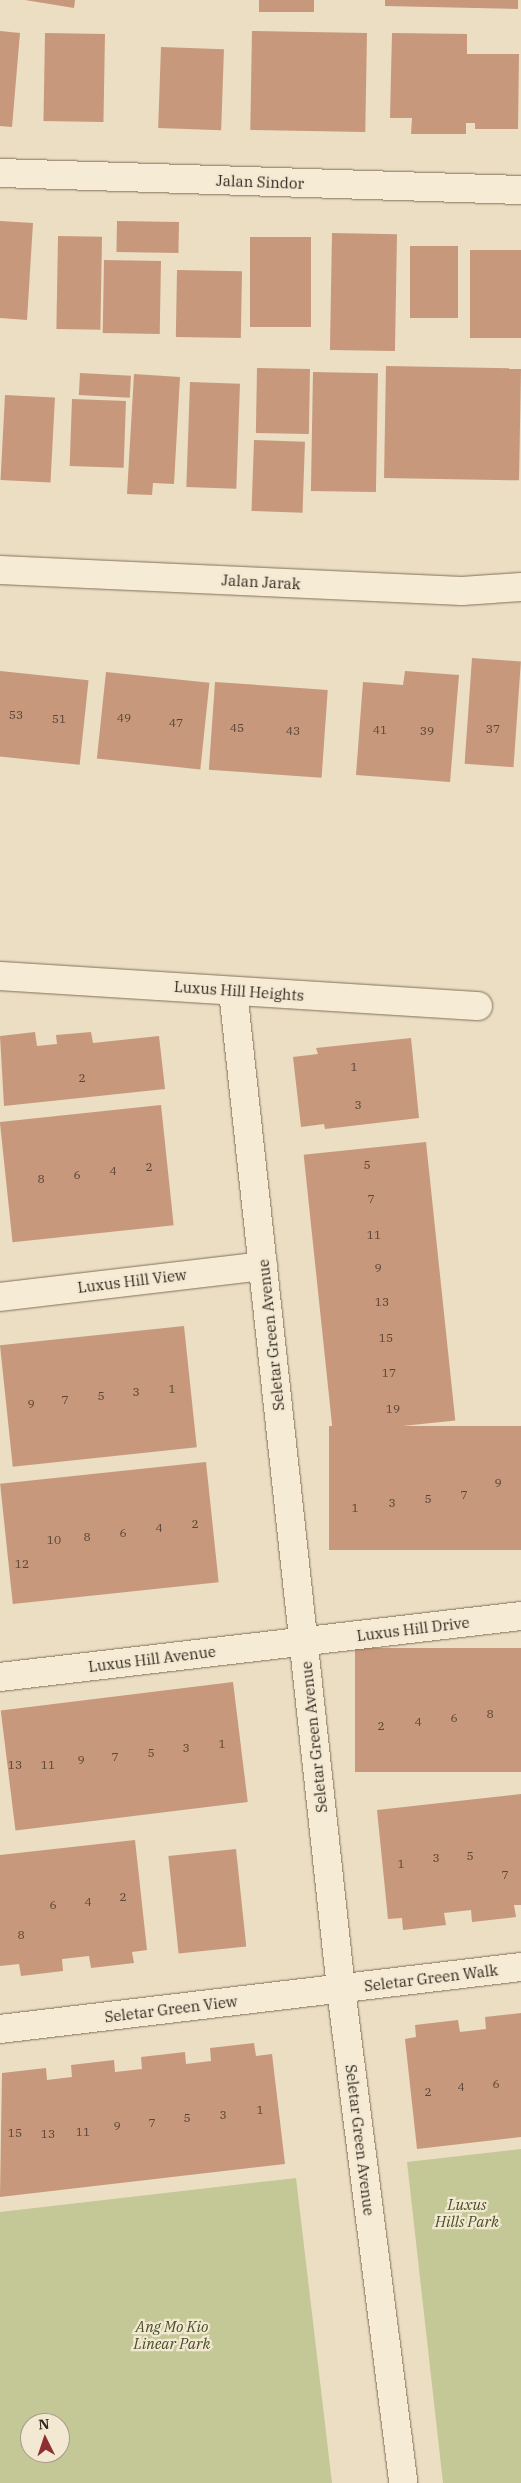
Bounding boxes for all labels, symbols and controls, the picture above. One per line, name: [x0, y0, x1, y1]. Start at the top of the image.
street label: Jalan Sindor: [216, 171, 304, 193]
street label: Jalan Jarak: [221, 571, 301, 593]
house number: 53: [9, 708, 23, 722]
house number: 49: [117, 711, 131, 725]
house number: 51: [52, 712, 66, 726]
house number: 47: [169, 716, 183, 730]
house number: 45: [230, 721, 244, 735]
house number: 37: [486, 722, 500, 736]
house number: 41: [373, 723, 387, 737]
house number: 43: [286, 724, 300, 738]
house number: 39: [420, 724, 434, 738]
street label: Luxus Hill Heights: [173, 977, 305, 1005]
house number: 1: [350, 1060, 358, 1074]
house number: 2: [78, 1071, 86, 1085]
house number: 3: [354, 1098, 362, 1112]
house number: 5: [363, 1158, 371, 1172]
house number: 2: [145, 1160, 153, 1174]
house number: 4: [109, 1164, 117, 1178]
house number: 6: [73, 1168, 81, 1182]
house number: 8: [37, 1172, 45, 1186]
house number: 7: [367, 1192, 375, 1206]
house number: 11: [367, 1228, 381, 1242]
street label: Seletar Green Avenue: [254, 1258, 288, 1412]
house number: 9: [374, 1261, 382, 1275]
street label: Luxus Hill View: [76, 1265, 188, 1297]
house number: 13: [375, 1295, 389, 1309]
house number: 15: [379, 1331, 393, 1345]
house number: 17: [382, 1366, 396, 1380]
house number: 1: [168, 1382, 176, 1396]
house number: 3: [132, 1385, 140, 1399]
house number: 5: [97, 1389, 105, 1403]
house number: 7: [61, 1393, 69, 1407]
house number: 9: [27, 1397, 35, 1411]
house number: 19: [386, 1402, 400, 1416]
house number: 9: [494, 1476, 502, 1490]
house number: 7: [460, 1488, 468, 1502]
house number: 5: [424, 1492, 432, 1506]
house number: 3: [388, 1496, 396, 1510]
house number: 1: [351, 1501, 359, 1515]
house number: 2: [191, 1517, 199, 1531]
house number: 4: [155, 1521, 163, 1535]
house number: 6: [119, 1526, 127, 1540]
house number: 8: [83, 1530, 91, 1544]
house number: 10: [47, 1533, 61, 1547]
house number: 12: [15, 1557, 29, 1571]
street label: Luxus Hill Drive: [356, 1613, 470, 1645]
street label: Luxus Hill Avenue: [87, 1642, 217, 1676]
street label: Seletar Green Avenue: [297, 1660, 331, 1814]
house number: 8: [486, 1707, 494, 1721]
house number: 6: [450, 1711, 458, 1725]
house number: 4: [414, 1715, 422, 1729]
house number: 2: [377, 1719, 385, 1733]
house number: 1: [218, 1737, 226, 1751]
house number: 3: [182, 1741, 190, 1755]
house number: 5: [147, 1746, 155, 1760]
house number: 7: [111, 1750, 119, 1764]
house number: 9: [77, 1753, 85, 1767]
house number: 13: [8, 1758, 22, 1772]
house number: 11: [41, 1758, 55, 1772]
house number: 5: [466, 1849, 474, 1863]
house number: 3: [432, 1851, 440, 1865]
house number: 1: [397, 1857, 405, 1871]
house number: 7: [501, 1868, 509, 1882]
house number: 2: [119, 1890, 127, 1904]
house number: 4: [84, 1895, 92, 1909]
house number: 6: [49, 1898, 57, 1912]
house number: 8: [17, 1928, 25, 1942]
street label: Seletar Green Walk: [363, 1961, 499, 1995]
street label: Seletar Green View: [104, 1992, 238, 2026]
street label: Seletar Green Avenue: [342, 2063, 378, 2217]
house number: 6: [492, 2077, 500, 2091]
house number: 4: [457, 2080, 465, 2094]
house number: 2: [424, 2085, 432, 2099]
house number: 1: [256, 2103, 264, 2117]
house number: 3: [219, 2108, 227, 2122]
house number: 5: [183, 2111, 191, 2125]
house number: 7: [148, 2116, 156, 2130]
house number: 9: [113, 2119, 121, 2133]
house number: 11: [76, 2125, 90, 2139]
house number: 15: [8, 2126, 22, 2140]
house number: 13: [41, 2127, 55, 2141]
park label: Luxus Hills Park: [435, 2195, 499, 2230]
park label: Ang Mo Kio Linear Park: [133, 2317, 211, 2352]
north arrow: [20, 2413, 70, 2463]
text: N: [38, 2415, 50, 2433]

